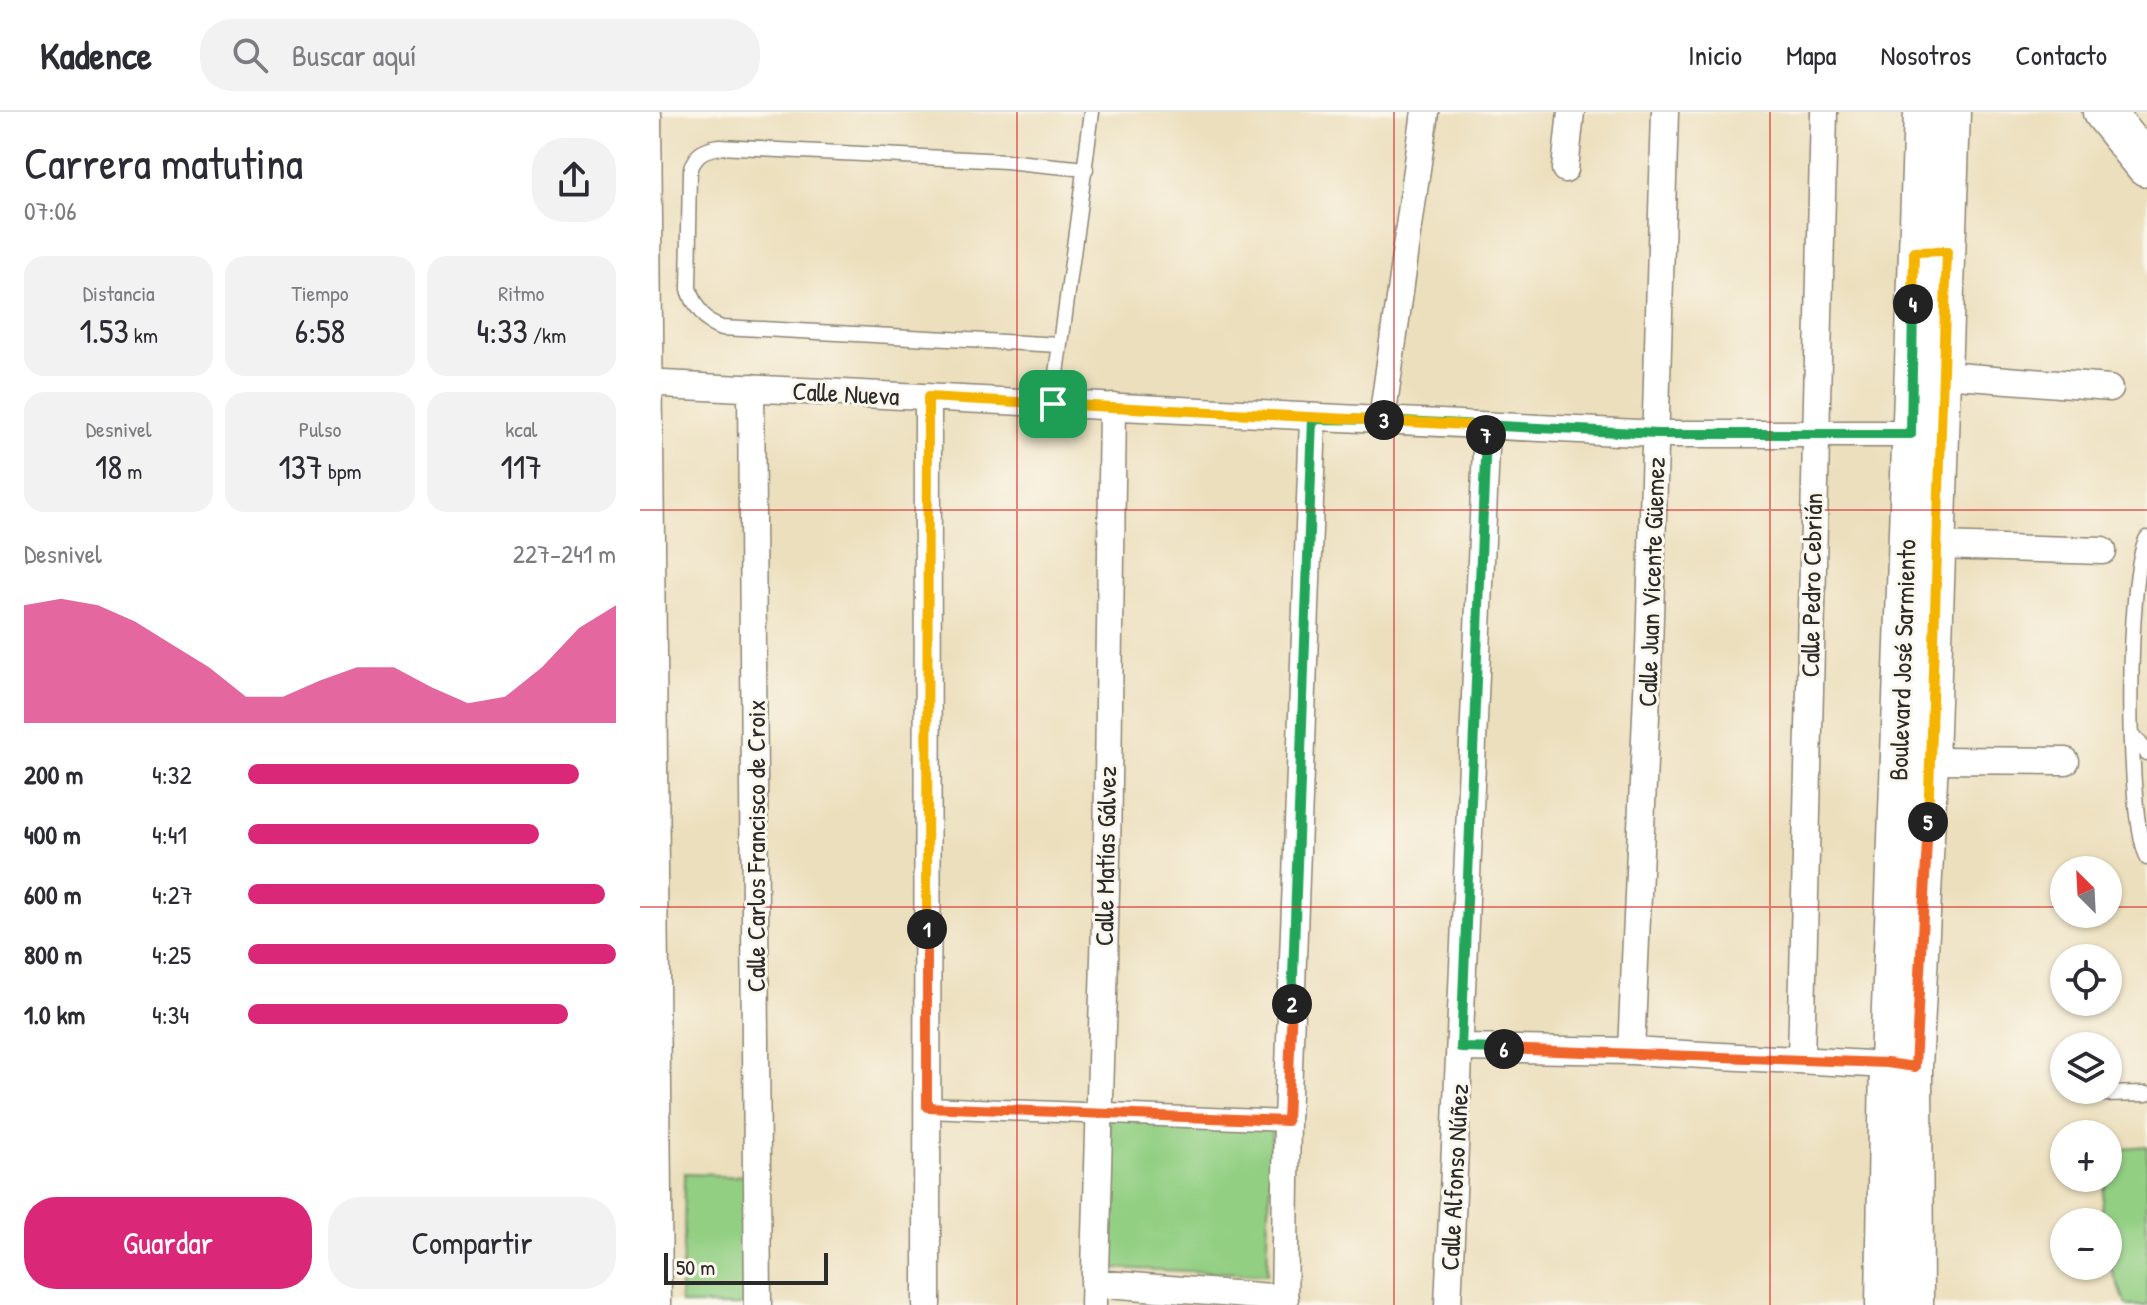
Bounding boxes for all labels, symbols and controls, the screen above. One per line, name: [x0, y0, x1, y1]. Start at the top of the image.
search box: [200, 19, 760, 91]
text: Kadence: [40, 29, 152, 81]
icon: search: [228, 33, 272, 77]
text: Buscar aquí: [292, 35, 417, 75]
text: Inicio: [1688, 36, 1742, 74]
text: Mapa: [1786, 36, 1837, 74]
text: Nosotros: [1881, 36, 1971, 74]
text: Contacto: [2015, 36, 2107, 74]
text: Carrera matutina: [24, 133, 303, 193]
button: share: [532, 138, 616, 222]
text: 07:06: [24, 193, 77, 228]
text: Distancia: [83, 278, 155, 308]
text: Tiempo: [291, 278, 349, 308]
text: Ritmo: [498, 278, 544, 308]
pin: 4: [1893, 284, 1933, 324]
text: 4: [1909, 289, 1917, 319]
text: 1.53: [79, 308, 129, 354]
text: 6:58: [295, 308, 345, 354]
text: 4:33: [477, 308, 528, 354]
text: km: [129, 320, 158, 350]
text: /km: [528, 320, 566, 350]
pin: [1019, 370, 1087, 438]
street label: Calle Nueva: [792, 373, 900, 413]
icon: arrive: [1031, 382, 1075, 426]
pin: 3: [1364, 400, 1404, 440]
text: 3: [1379, 405, 1389, 435]
text: Desnivel: [86, 414, 152, 444]
text: Pulso: [299, 414, 341, 444]
text: kcal: [505, 414, 537, 444]
pin: 7: [1466, 415, 1506, 455]
text: 7: [1481, 420, 1491, 450]
text: 18: [95, 444, 122, 490]
text: 137: [279, 444, 323, 490]
text: 117: [501, 444, 542, 490]
text: m: [122, 456, 142, 486]
text: bpm: [323, 456, 361, 486]
street label: Calle Juan Vicente Güemez: [1629, 456, 1673, 708]
street label: Calle Pedro Cebrián: [1792, 492, 1830, 678]
text: Desnivel: [24, 536, 102, 571]
text: 227–241 m: [513, 536, 616, 571]
street label: Boulevard José Sarmiento: [1880, 539, 1924, 781]
street label: Calle Carlos Francisco de Croix: [738, 700, 773, 992]
text: 200 m: [24, 757, 83, 792]
text: 4:32: [152, 757, 192, 792]
street label: Calle Matías Gálvez: [1086, 766, 1124, 946]
pin: 5: [1908, 802, 1948, 842]
text: 5: [1923, 807, 1933, 837]
text: 400 m: [24, 817, 81, 852]
text: 4:41: [152, 817, 187, 852]
north arrow: [2050, 856, 2122, 928]
map controls: [2050, 856, 2122, 1280]
text: 600 m: [24, 877, 81, 912]
text: 4:27: [152, 877, 193, 912]
pin: 1: [907, 909, 947, 949]
text: 1: [923, 914, 931, 944]
text: 800 m: [24, 937, 82, 972]
text: 4:25: [152, 937, 191, 972]
button: locate: [2050, 944, 2122, 1016]
pin: 2: [1272, 984, 1312, 1024]
text: 2: [1287, 989, 1297, 1019]
text: 1.0 km: [24, 997, 85, 1032]
text: 4:34: [152, 997, 189, 1032]
pin: 6: [1484, 1029, 1524, 1069]
button: layers: [2050, 1032, 2122, 1104]
text: 6: [1500, 1034, 1508, 1064]
street label: Calle Alfonso Núñez: [1432, 1083, 1476, 1271]
button: +: [2050, 1120, 2122, 1192]
button: Guardar: [24, 1197, 312, 1289]
button: Compartir: [328, 1197, 616, 1289]
button: −: [2050, 1208, 2122, 1280]
scale bar: [664, 1249, 828, 1285]
text: 50 m: [676, 1252, 715, 1282]

